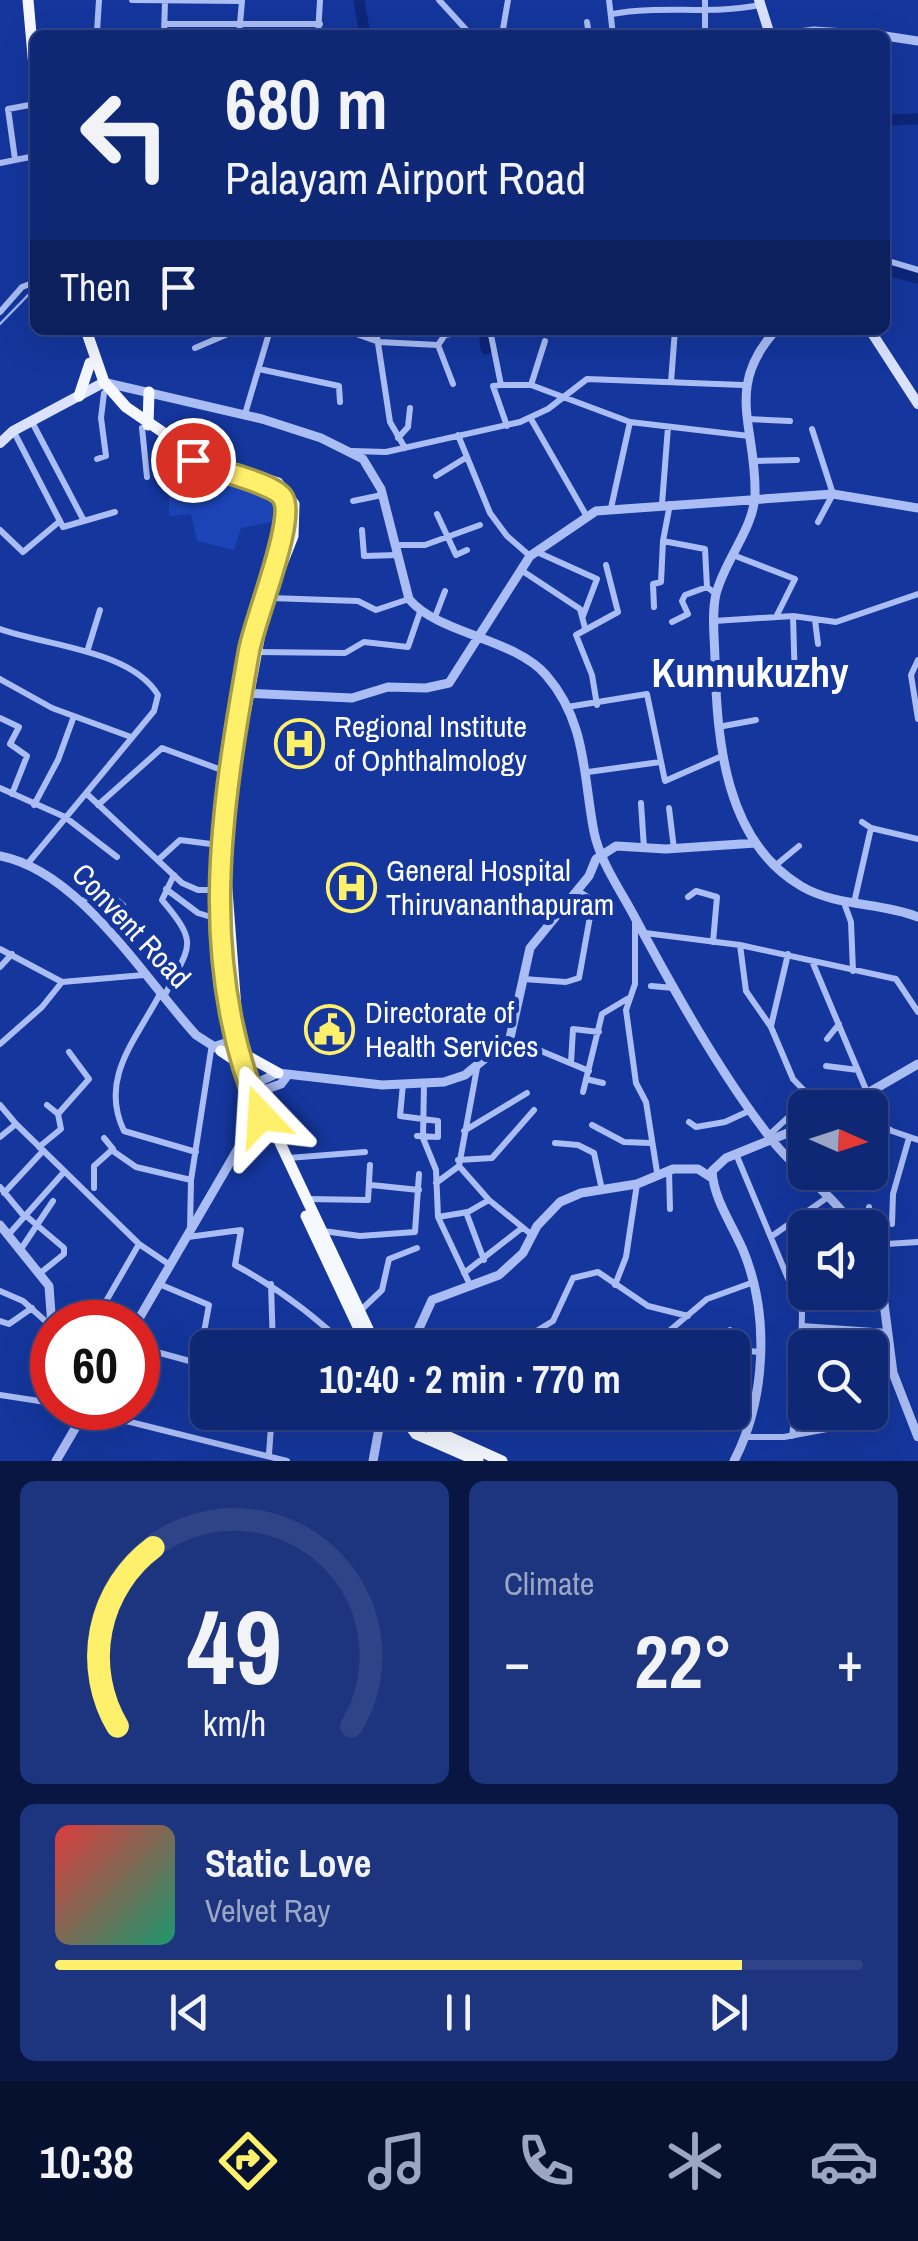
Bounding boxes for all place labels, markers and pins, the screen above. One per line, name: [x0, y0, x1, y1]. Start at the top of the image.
pin: [151, 418, 236, 503]
place label: Regional Institute of Ophthalmology: [334, 706, 528, 780]
hospital icon: Regional Institute of Ophthalmology: [273, 718, 325, 770]
place label: General Hospital Thiruvananthapuram: [386, 850, 614, 924]
hospital icon: General Hospital Thiruvananthapuram: [325, 862, 377, 914]
place label: Directorate of Health Services: [365, 992, 539, 1066]
public building icon: Directorate of Health Services: [304, 1004, 356, 1056]

